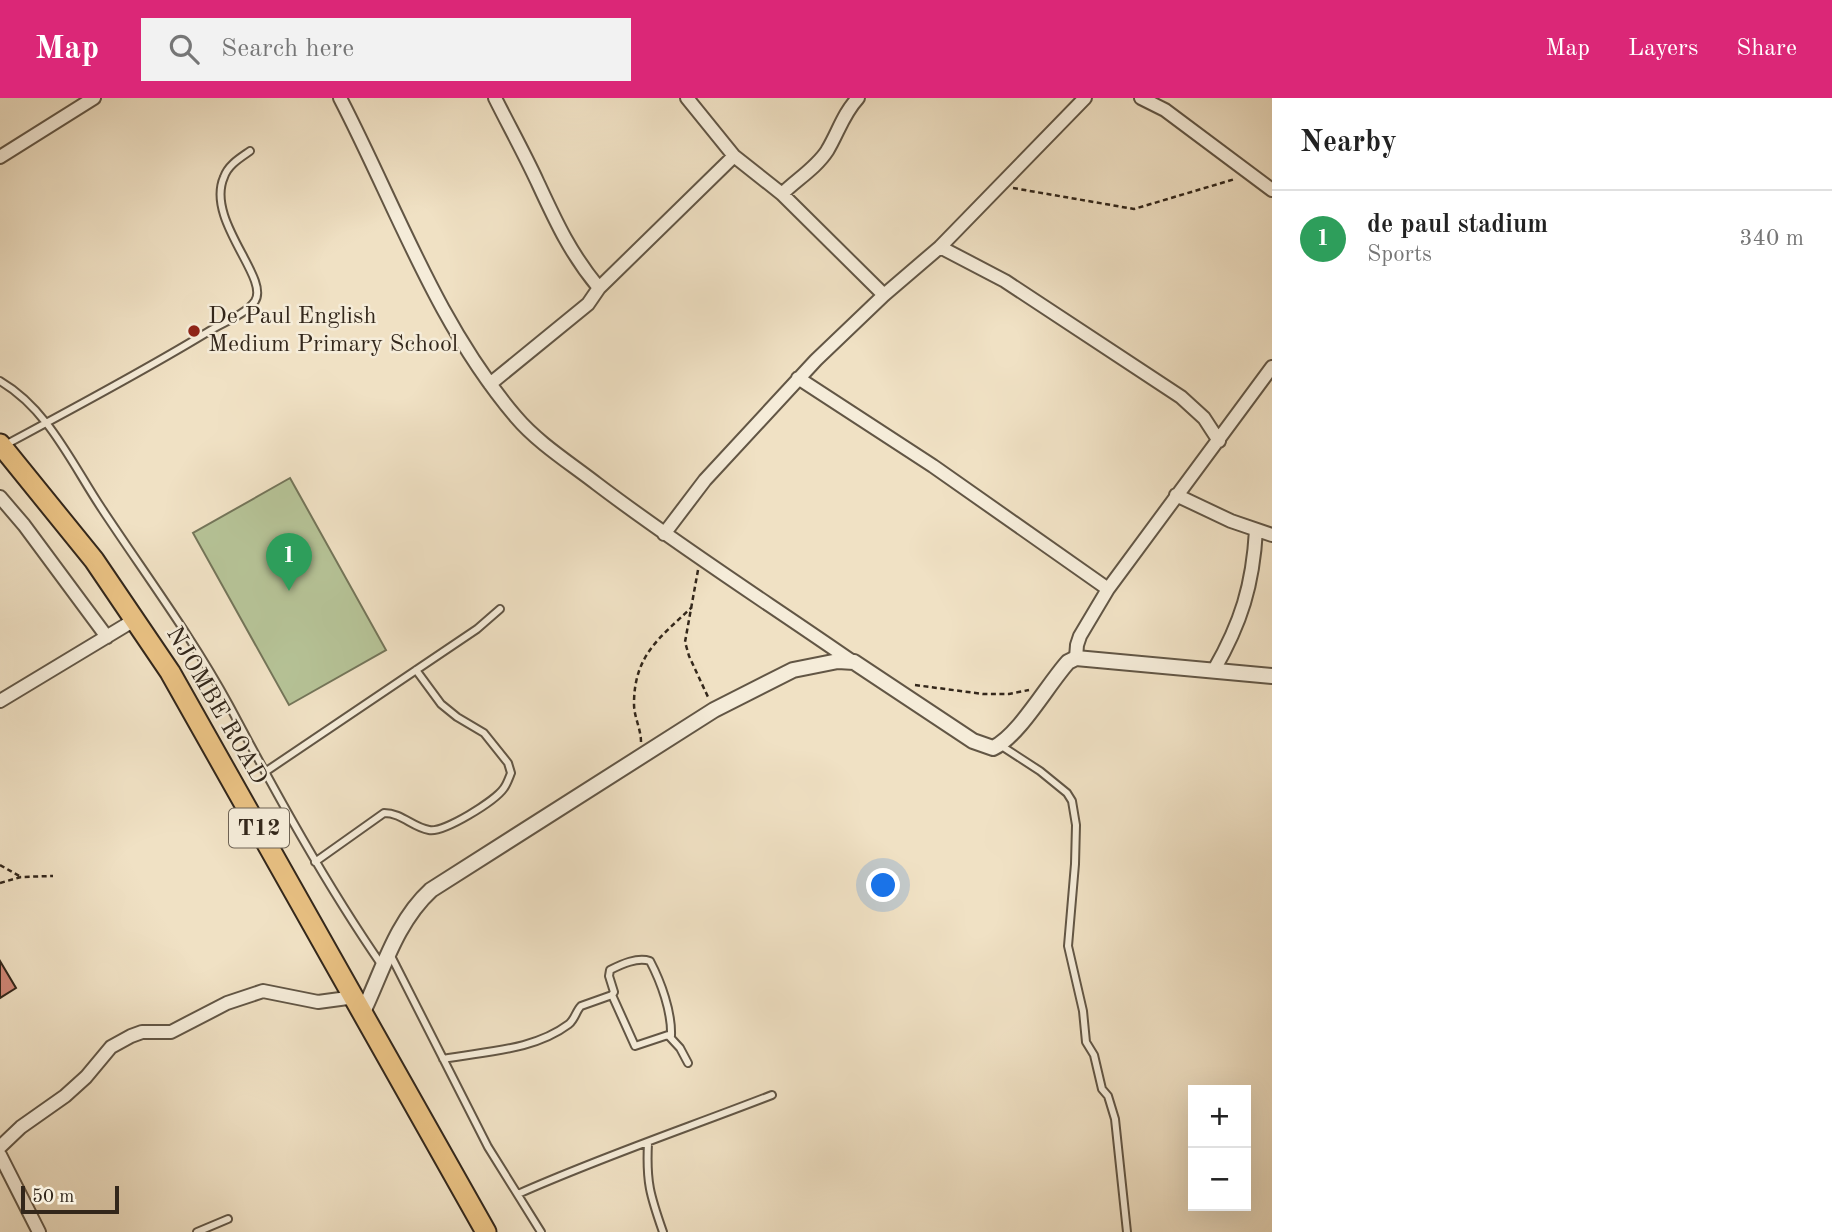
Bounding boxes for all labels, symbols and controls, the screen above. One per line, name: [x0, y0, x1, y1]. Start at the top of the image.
search box: [141, 18, 631, 81]
icon: search: [165, 30, 203, 68]
text: Map: [35, 33, 99, 66]
text: Search here: [221, 36, 354, 62]
text: Map: [1546, 37, 1590, 61]
text: Layers: [1628, 37, 1698, 61]
text: Share: [1736, 37, 1797, 61]
text: Nearby: [1300, 128, 1397, 158]
text: de paul stadium: [1367, 212, 1548, 238]
text: 1: [1316, 227, 1330, 250]
text: 340 m: [1739, 227, 1804, 250]
text: Sports: [1367, 243, 1432, 266]
place label: De Paul English Medium Primary School: [208, 305, 458, 357]
marker: De Paul English Medium Primary School: [186, 323, 202, 339]
pin: 1: [266, 533, 312, 591]
street label: NJOMBE ROAD: [161, 623, 271, 789]
road number: T12: [229, 808, 289, 848]
your location: [866, 868, 900, 902]
map controls: [1188, 1085, 1251, 1211]
button: +: [1188, 1085, 1251, 1148]
button: −: [1188, 1148, 1251, 1211]
scale bar: [21, 1183, 119, 1215]
text: 50 m: [32, 1188, 74, 1207]

